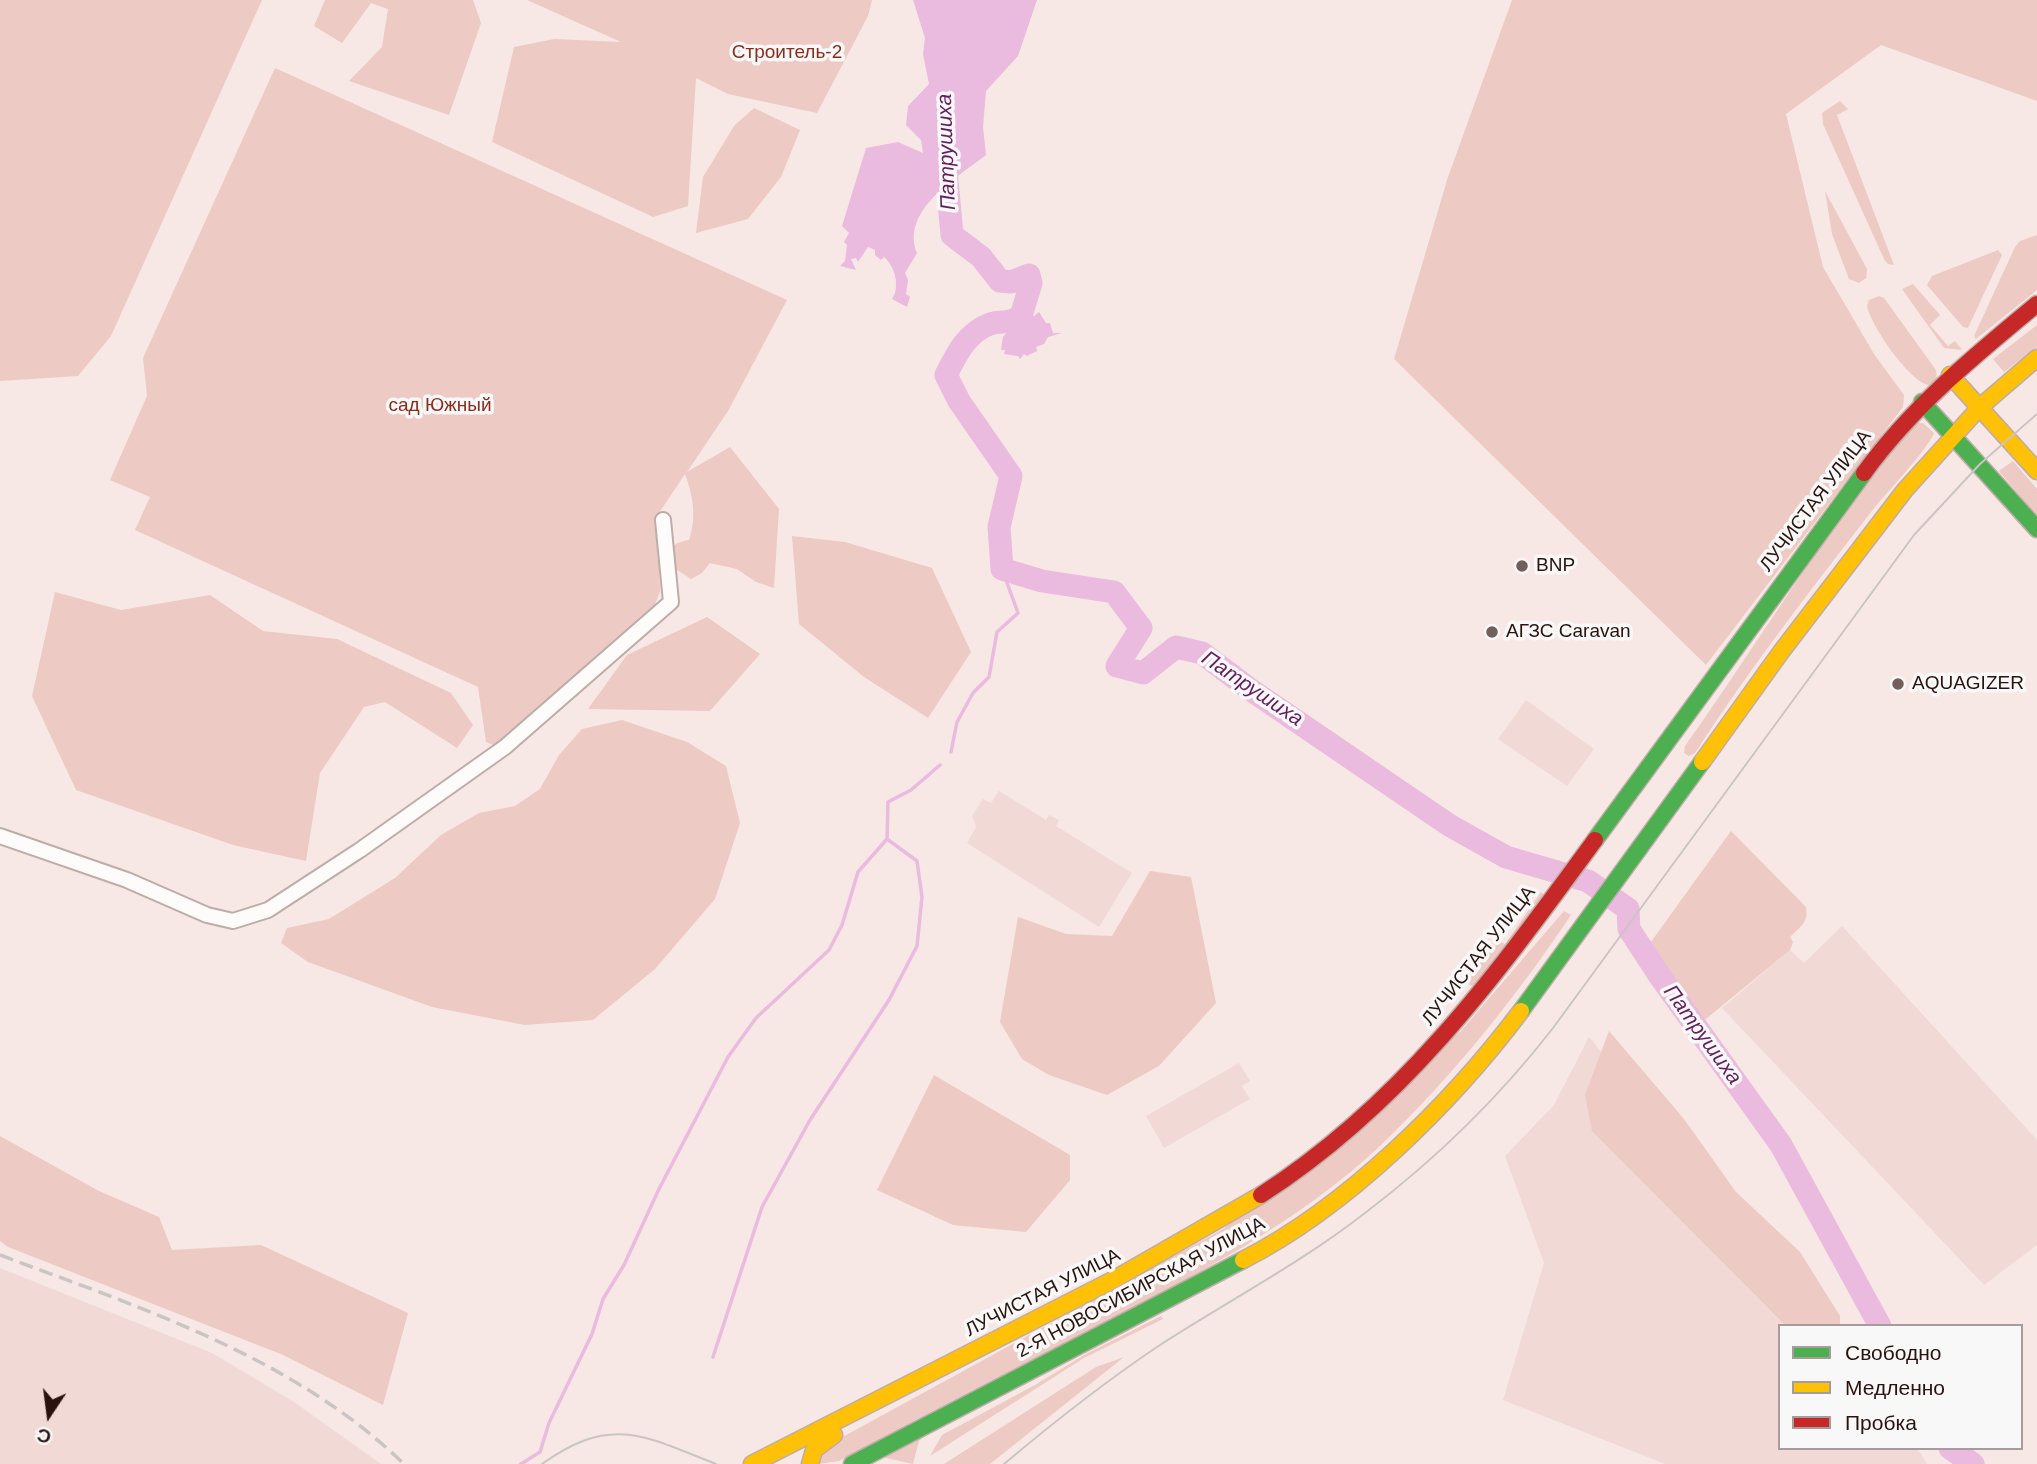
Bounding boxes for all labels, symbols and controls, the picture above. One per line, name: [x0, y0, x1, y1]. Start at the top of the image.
park label: Строитель-2: [732, 42, 842, 64]
water label: Патрушиха: [932, 93, 962, 211]
park label: сад Южный: [388, 395, 492, 417]
street label: ЛУЧИСТАЯ УЛИЦА: [1755, 426, 1877, 576]
place label: BNP: [1536, 555, 1575, 577]
marker: BNP: [1514, 558, 1530, 574]
place label: АГЗС Caravan: [1506, 621, 1631, 643]
marker: АГЗС Caravan: [1484, 624, 1500, 640]
water label: Патрушиха: [1197, 646, 1307, 732]
place label: AQUAGIZER: [1912, 673, 2024, 695]
marker: AQUAGIZER: [1890, 676, 1906, 692]
street label: ЛУЧИСТАЯ УЛИЦА: [1417, 882, 1541, 1030]
water label: Патрушиха: [1658, 980, 1746, 1090]
street label: 2-Я НОВОСИБИРСКАЯ УЛИЦА: [1013, 1213, 1269, 1363]
street label: ЛУЧИСТАЯ УЛИЦА: [962, 1244, 1124, 1342]
legend: [1778, 1324, 2023, 1450]
text: Свободно: [1845, 1341, 1942, 1364]
text: Медленно: [1845, 1376, 1945, 1399]
north arrow: [14, 1380, 84, 1450]
text: Пробка: [1845, 1411, 1917, 1434]
text: С: [35, 1424, 53, 1448]

